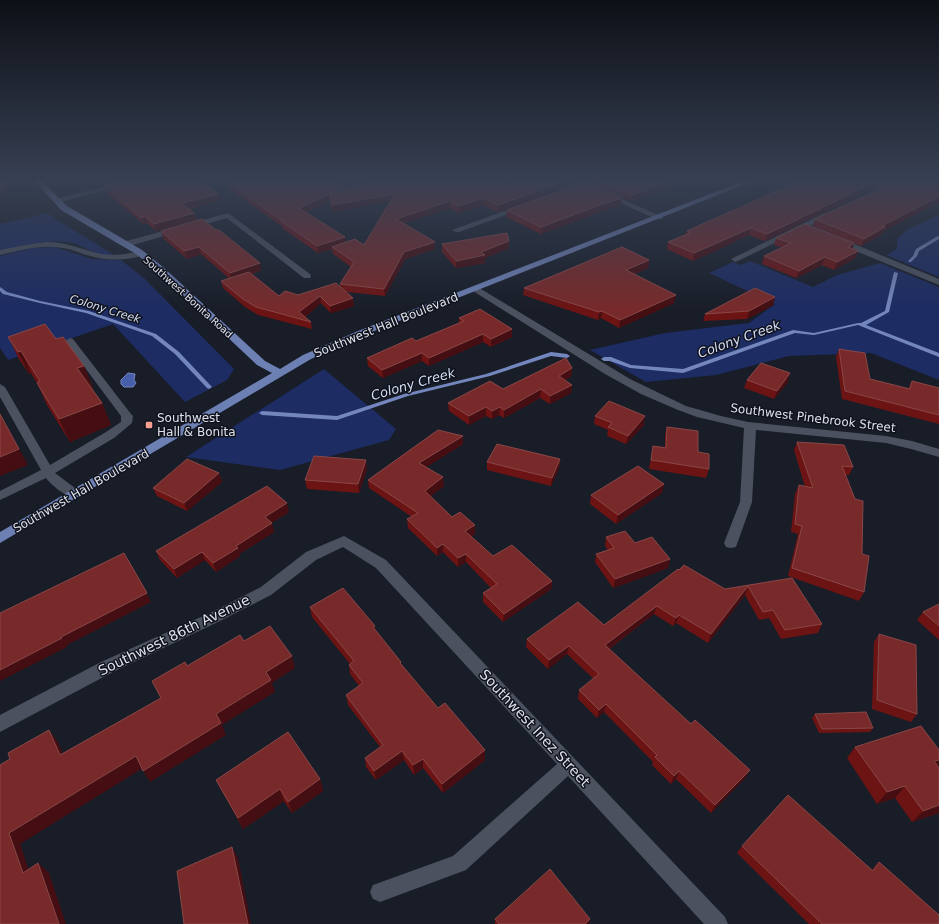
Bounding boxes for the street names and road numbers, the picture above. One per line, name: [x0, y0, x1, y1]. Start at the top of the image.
street label: Southwest Bonita Road: [141, 254, 235, 340]
street label: Southwest Hall Boulevard: [312, 290, 460, 360]
street label: Southwest Pinebrook Street: [730, 401, 897, 435]
street label: Southwest Hall Boulevard: [11, 446, 151, 536]
street label: Southwest 86th Avenue: [96, 591, 252, 679]
street label: Southwest Inez Street: [477, 666, 594, 790]

